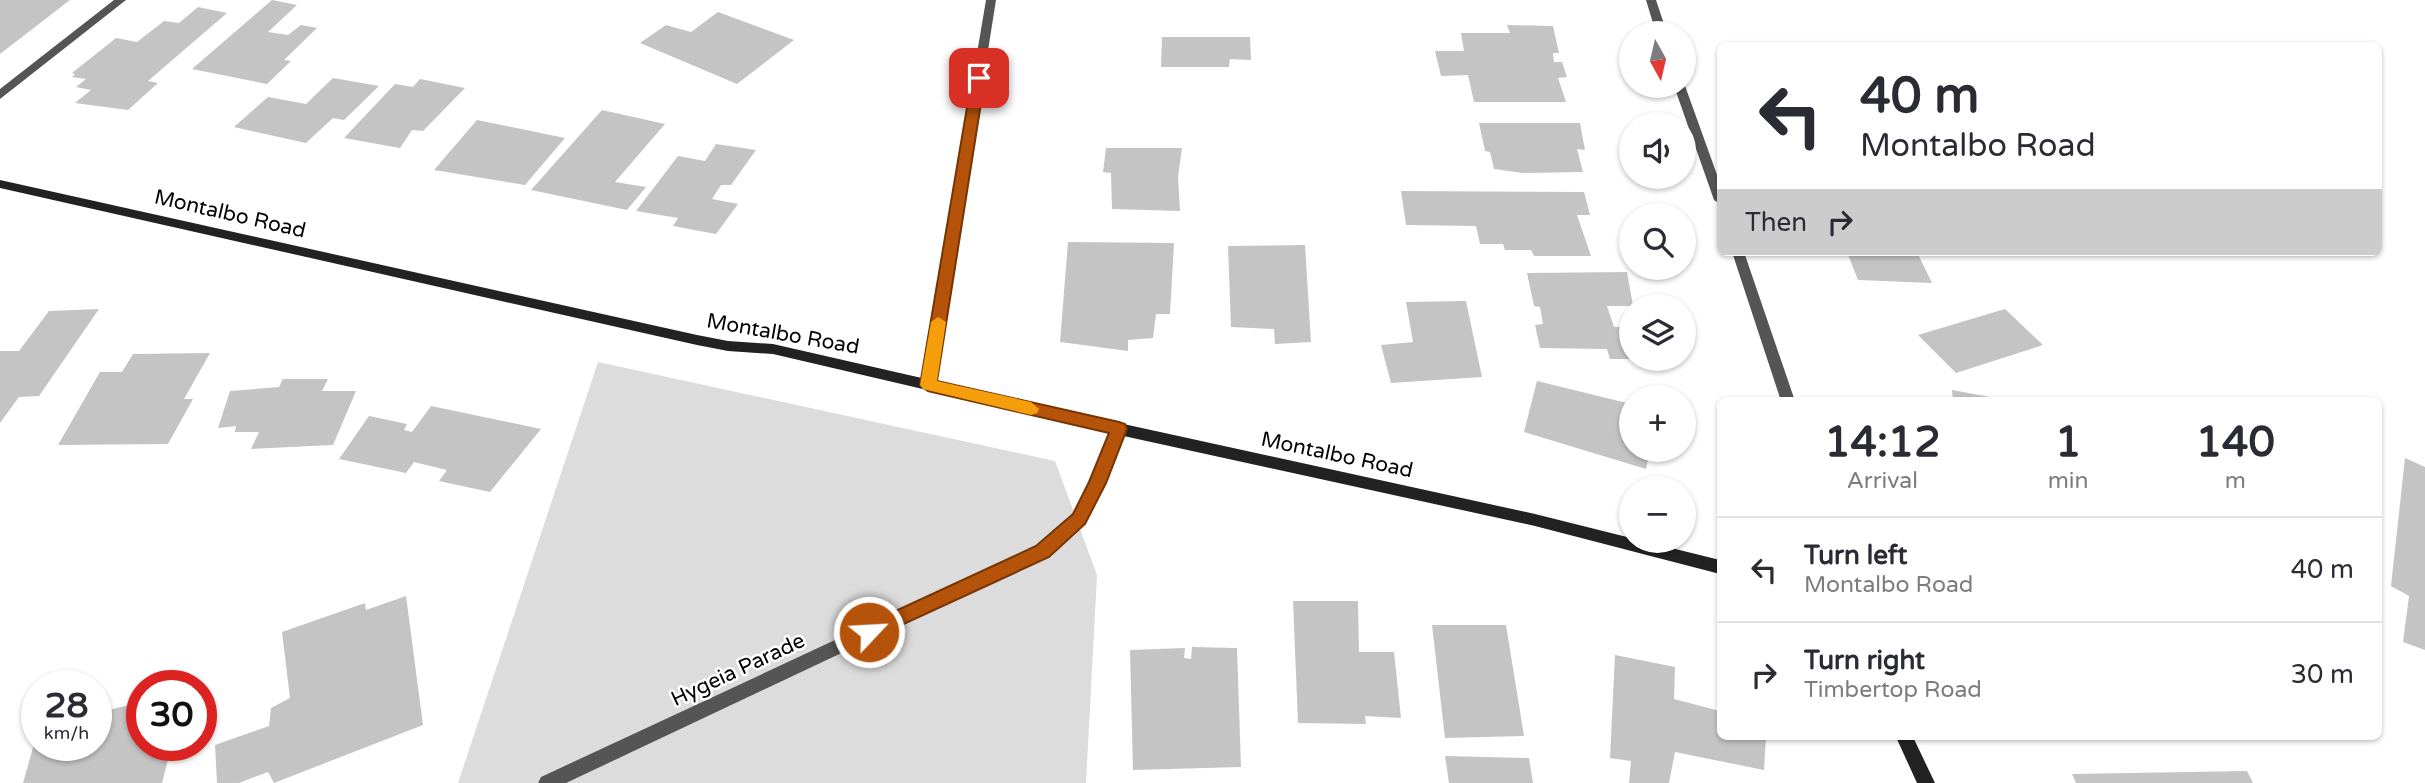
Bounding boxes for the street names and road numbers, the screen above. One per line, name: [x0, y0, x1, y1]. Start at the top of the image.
street label: Montalbo Road: [152, 184, 308, 244]
street label: Montalbo Road: [705, 308, 861, 360]
street label: Montalbo Road: [1259, 427, 1415, 483]
street label: Hygeia Parade: [667, 628, 809, 712]

